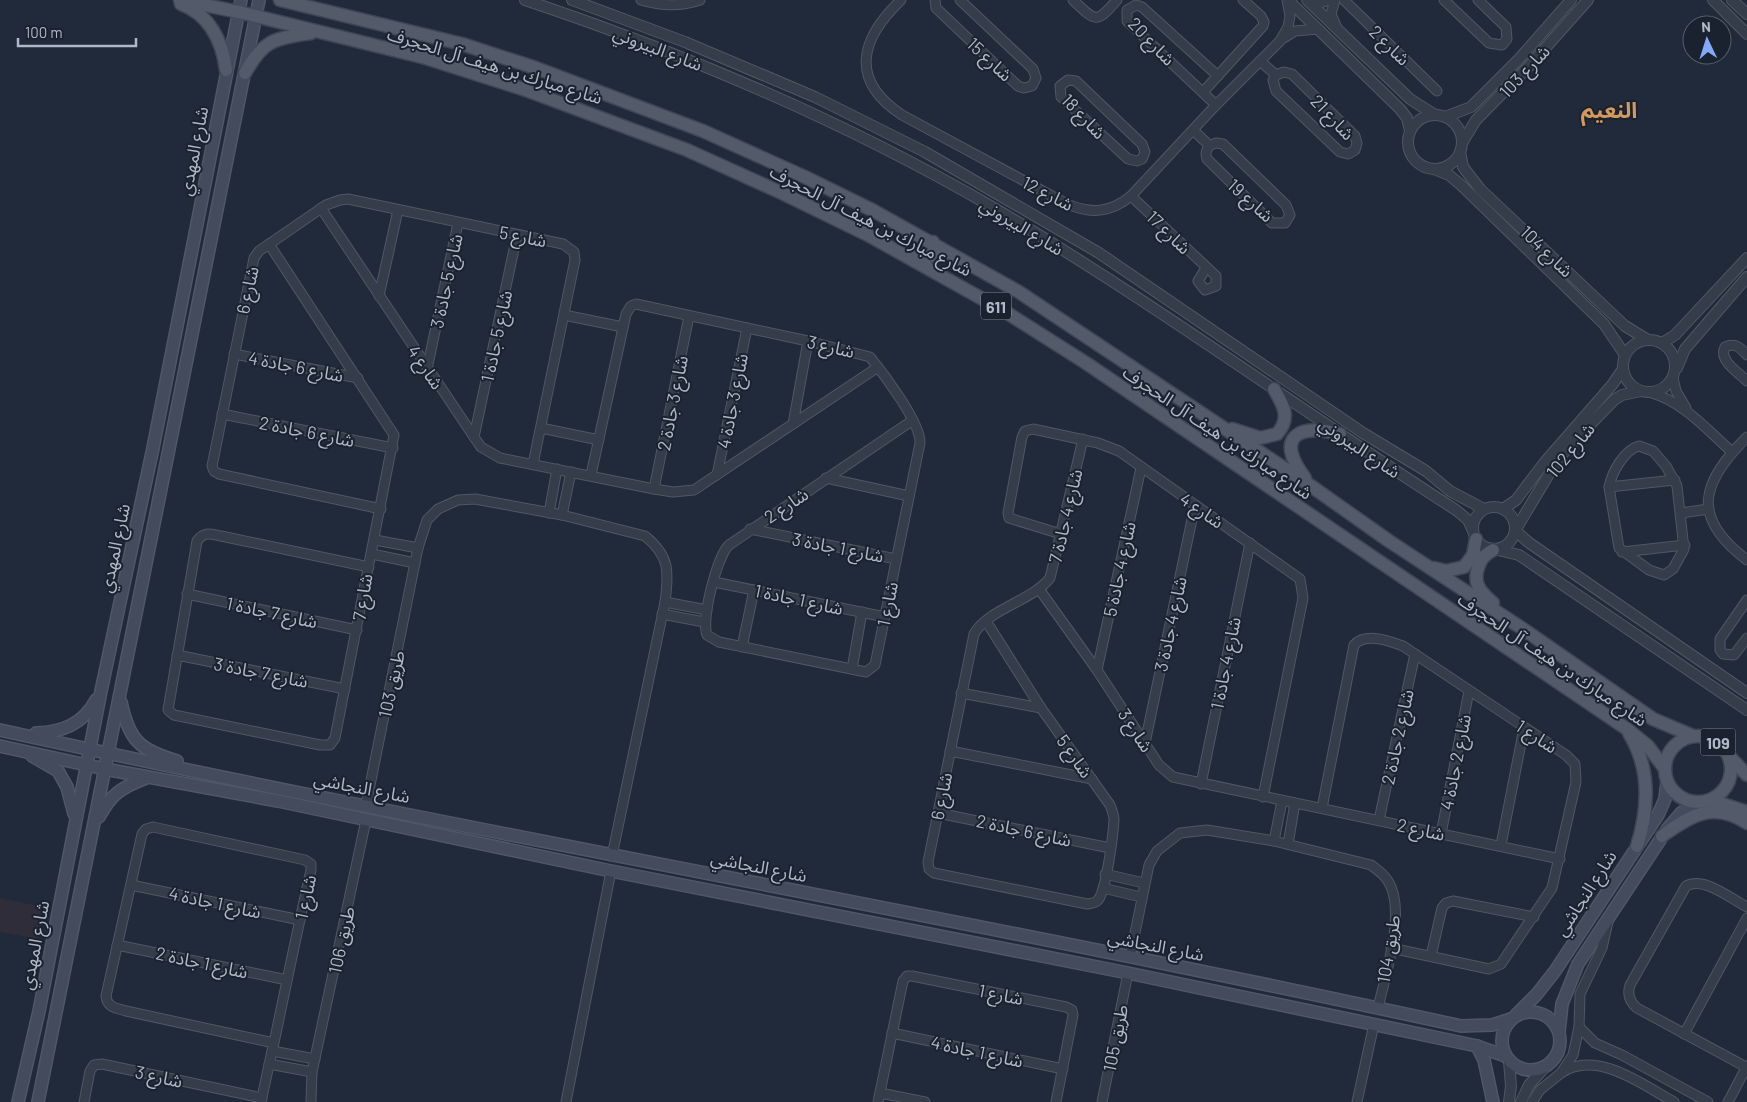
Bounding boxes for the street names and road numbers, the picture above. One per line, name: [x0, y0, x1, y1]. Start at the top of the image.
street label: شارع 20: [1121, 12, 1180, 72]
street label: شارع 2: [1362, 20, 1415, 73]
street label: شارع البيروني: [609, 21, 706, 79]
street label: شارع مبارك بن هيف آل الحجرف: [384, 22, 605, 112]
street label: شارع 15: [960, 32, 1017, 88]
street label: شارع 103: [1494, 40, 1557, 105]
street label: شارع 18: [1054, 89, 1111, 146]
street label: شارع 21: [1303, 90, 1360, 147]
street label: شارع المهدي: [174, 105, 216, 198]
street label: شارع مبارك بن هيف آل الحجرف: [765, 159, 976, 284]
street label: شارع 12: [1017, 171, 1077, 219]
street label: شارع 19: [1221, 174, 1279, 229]
street label: شارع البيروني: [974, 192, 1068, 263]
street label: شارع 17: [1139, 205, 1196, 261]
street label: شارع 104: [1513, 220, 1578, 284]
street label: شارع 5: [497, 221, 549, 255]
street label: شارع 5 جادة 3: [425, 232, 471, 331]
street label: شارع 6: [231, 264, 267, 317]
street label: شارع 5 جادة 1: [476, 288, 520, 385]
road number: 611: [981, 292, 1011, 320]
street label: شارع 3: [804, 330, 857, 366]
street label: شارع 4: [400, 341, 449, 396]
street label: شارع 6 جادة 4: [246, 346, 346, 390]
street label: شارع 3 جادة 4: [712, 351, 756, 451]
street label: شارع 3 جادة 2: [652, 354, 696, 453]
street label: شارع مبارك بن هيف آل الحجرف: [1117, 360, 1317, 507]
street label: شارع 6 جادة 2: [257, 411, 356, 455]
street label: شارع البيروني: [1313, 412, 1405, 486]
street label: شارع 102: [1541, 418, 1602, 485]
street label: شارع 4 جادة 7: [1043, 467, 1090, 566]
street label: شارع 2: [760, 482, 814, 531]
street label: شارع 4: [1173, 487, 1228, 536]
street label: شارع المهدي: [94, 501, 138, 595]
street label: شارع 4 جادة 5: [1098, 519, 1144, 619]
street label: شارع 1 جادة 3: [789, 527, 886, 571]
street label: شارع 7: [347, 572, 381, 623]
street label: شارع 4 جادة 3: [1149, 574, 1195, 674]
street label: شارع 1 جادة 1: [752, 579, 845, 623]
street label: شارع 1: [872, 580, 906, 629]
street label: شارع مبارك بن هيف آل الحجرف: [1452, 587, 1652, 734]
street label: شارع 7 جادة 1: [224, 592, 319, 636]
street label: شارع 4 جادة 1: [1205, 615, 1249, 712]
street label: طريق 103: [373, 648, 410, 720]
street label: شارع 7 جادة 3: [211, 652, 310, 696]
street label: شارع 2 جادة 2: [1376, 687, 1422, 788]
street label: شارع 3: [1110, 704, 1158, 758]
street label: شارع 2 جادة 4: [1435, 712, 1479, 813]
street label: شارع 1: [1510, 715, 1562, 761]
road number: 109: [1700, 729, 1736, 756]
street label: شارع 5: [1049, 730, 1098, 784]
street label: شارع النجاشي: [311, 767, 412, 811]
street label: شارع 6: [926, 770, 960, 822]
street label: شارع 6 جادة 2: [974, 809, 1074, 855]
street label: شارع 2: [1394, 813, 1447, 849]
street label: شارع النجاشي: [708, 846, 809, 890]
street label: شارع النجاشي: [1549, 846, 1624, 942]
street label: شارع 1: [290, 873, 324, 922]
street label: شارع 1 جادة 4: [166, 881, 263, 926]
street label: شارع المهدي: [15, 899, 57, 992]
street label: طريق 106: [323, 904, 360, 976]
street label: طريق 104: [1372, 913, 1405, 985]
street label: شارع النجاشي: [1105, 925, 1206, 969]
street label: شارع 1 جادة 2: [153, 942, 250, 986]
street label: شارع 1: [976, 979, 1025, 1013]
street label: طريق 105: [1098, 1003, 1133, 1074]
street label: شارع 1 جادة 4: [928, 1030, 1025, 1075]
street label: شارع 3: [132, 1060, 185, 1096]

